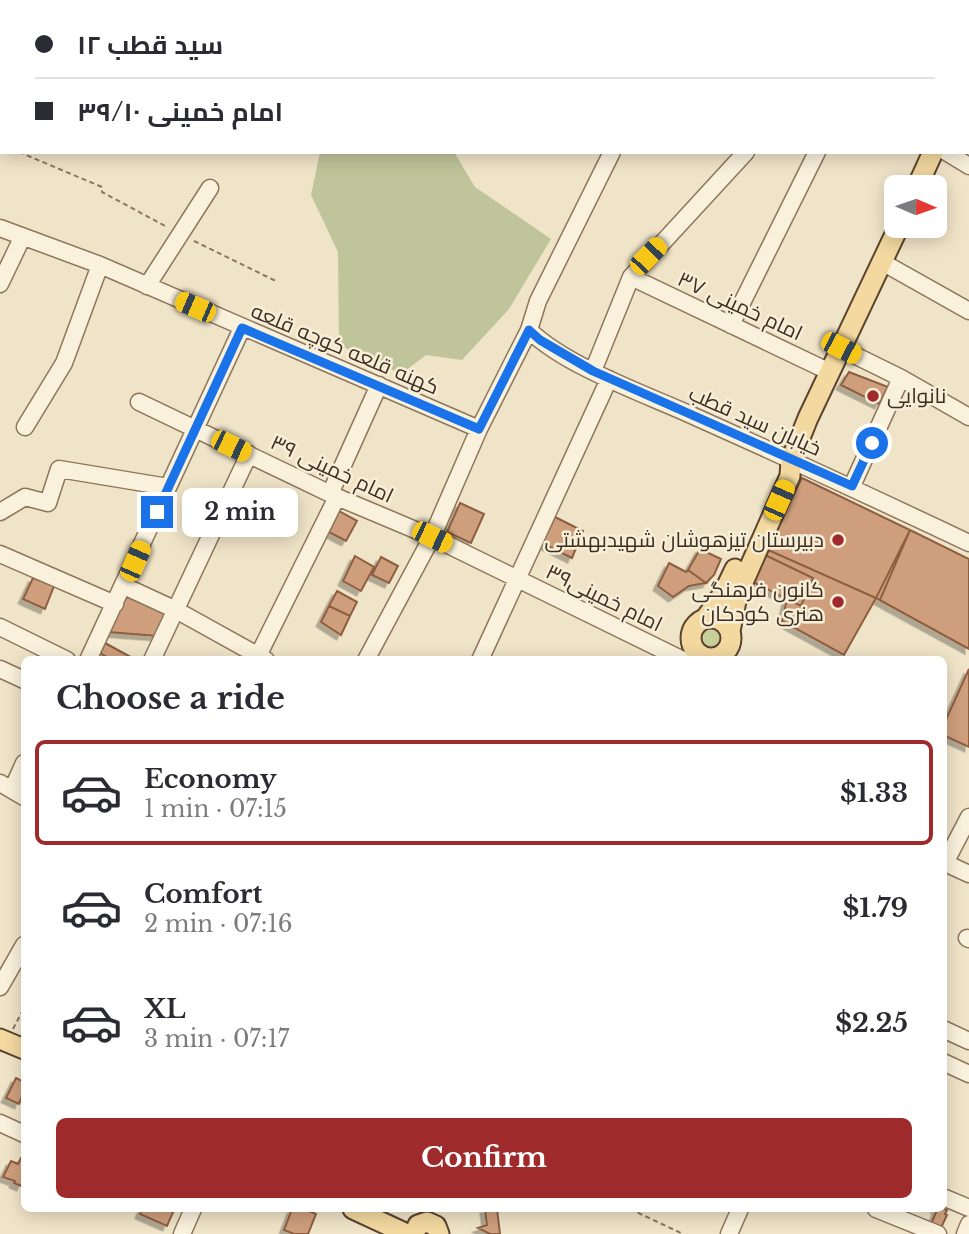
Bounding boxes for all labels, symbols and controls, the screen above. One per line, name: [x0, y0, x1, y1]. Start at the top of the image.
text: سید قطب ۱۲: [77, 29, 223, 61]
text: امام خمینی ۳۹/۱۰: [77, 96, 283, 128]
north arrow: [884, 175, 947, 238]
map controls: [884, 175, 947, 238]
car: [626, 234, 671, 278]
street label: امام خمینی ۳۷: [673, 266, 806, 347]
car: [172, 289, 219, 325]
street label: کهنه قلعه کوچه قلعه: [247, 298, 443, 401]
car: [818, 329, 865, 367]
street label: خیابان سید قطب: [685, 380, 825, 462]
place label: نانوایی: [887, 383, 946, 409]
marker: نانوایی: [865, 388, 881, 404]
car: [208, 427, 255, 465]
route start: [856, 427, 888, 459]
street label: امام خمینی ۳۹: [266, 429, 397, 510]
car: [761, 477, 798, 523]
callout: 2 min: [182, 488, 297, 536]
route end: [141, 496, 173, 528]
text: 2 min: [204, 498, 276, 526]
car: [409, 518, 456, 556]
place label: دبیرستان تیزهوشان شهیدبهشتی: [545, 527, 824, 553]
marker: دبیرستان تیزهوشان شهیدبهشتی: [830, 532, 846, 548]
car: [117, 538, 154, 584]
street label: امام خمینی۳۹: [541, 559, 666, 638]
place label: کانون فرهنگی هنری کودکان: [692, 577, 824, 627]
marker: کانون فرهنگی هنری کودکان: [830, 594, 846, 610]
text: Choose a ride: [56, 678, 285, 718]
icon: car: [60, 761, 123, 824]
text: Economy: [144, 763, 277, 795]
text: $1.33: [840, 777, 908, 809]
text: 1 min · 07:15: [144, 795, 287, 823]
icon: car: [60, 876, 123, 939]
text: Comfort: [144, 878, 262, 910]
text: $1.79: [843, 892, 908, 924]
text: 2 min · 07:16: [144, 910, 292, 938]
icon: car: [60, 991, 123, 1054]
text: XL: [144, 993, 186, 1025]
text: $2.25: [835, 1007, 908, 1039]
text: 3 min · 07:17: [144, 1025, 289, 1053]
button: Confirm: [56, 1118, 912, 1198]

